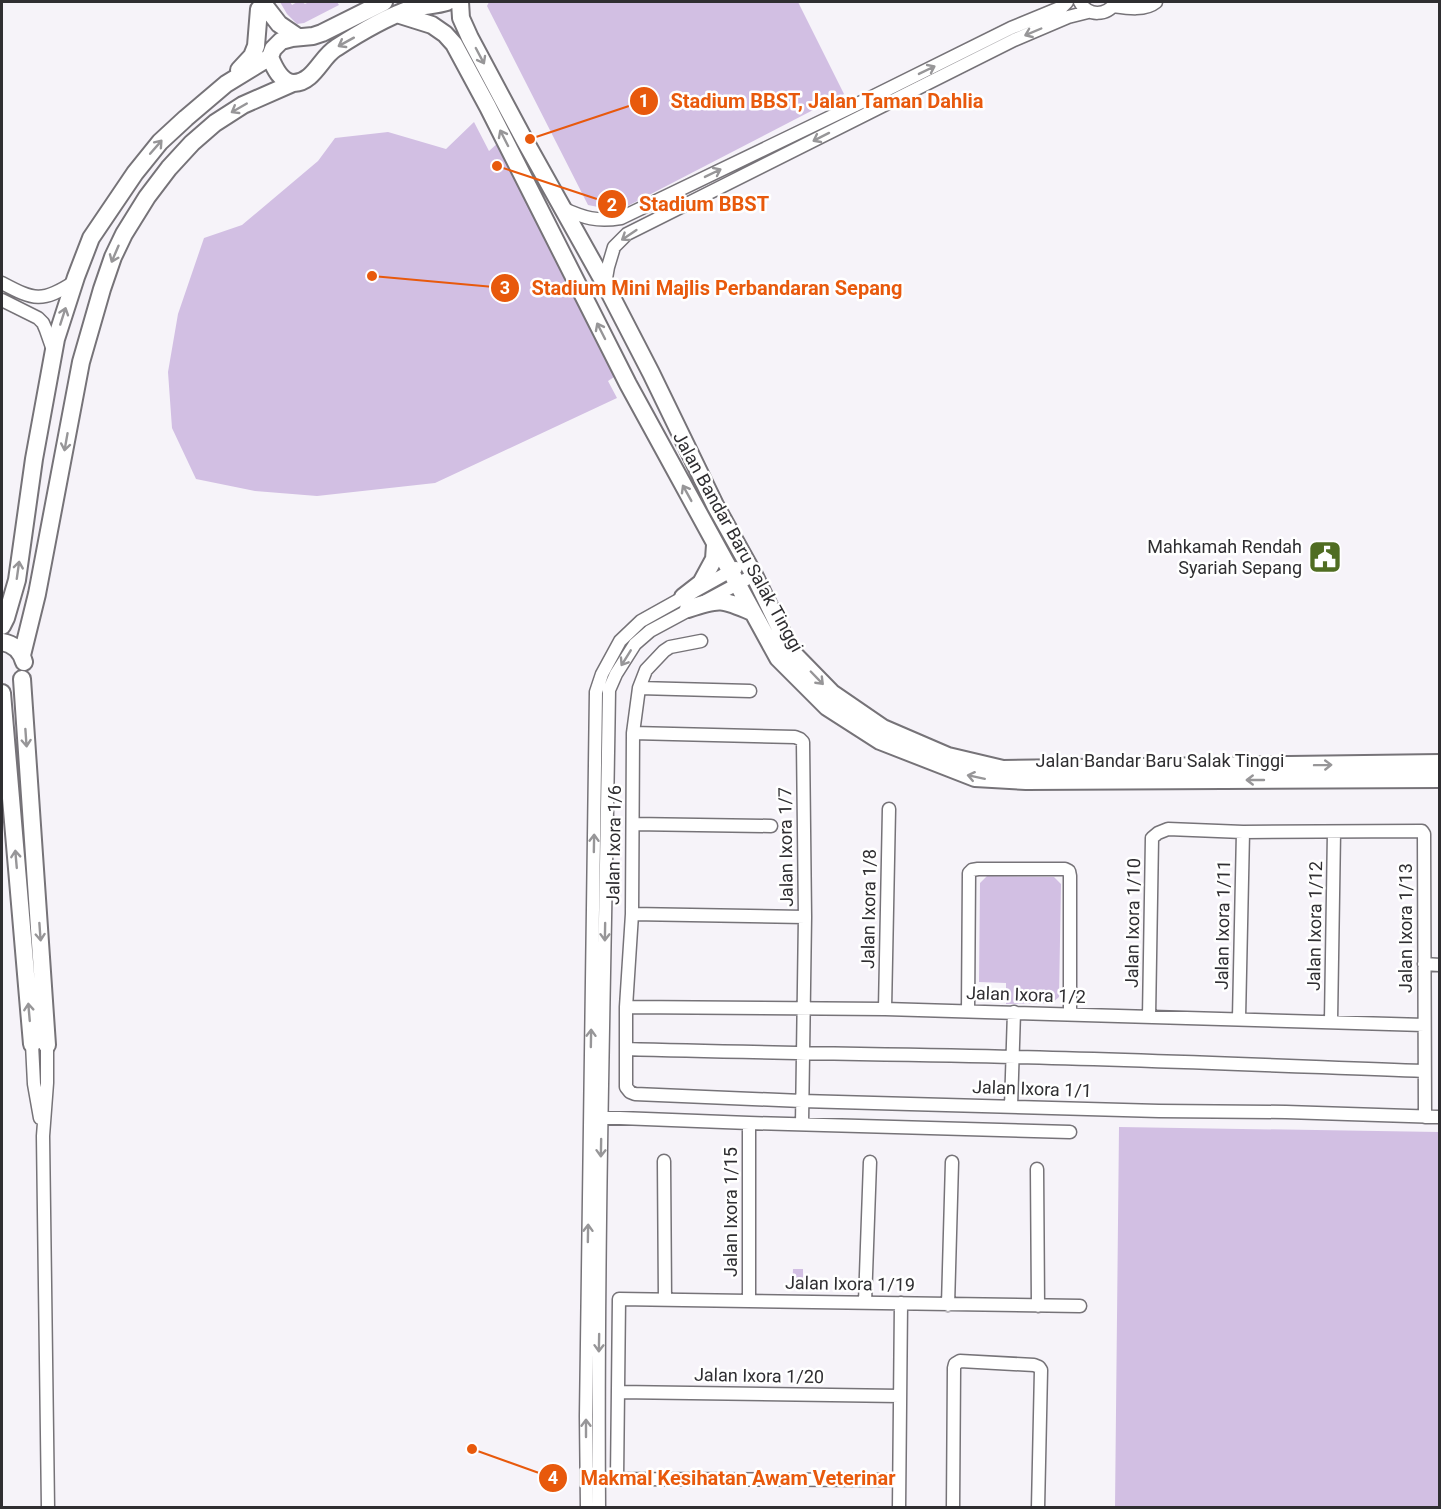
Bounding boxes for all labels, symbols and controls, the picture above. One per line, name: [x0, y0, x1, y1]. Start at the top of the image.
one-way arrow: [1025, 27, 1043, 38]
one-way arrow: [338, 36, 355, 48]
one-way arrow: [475, 46, 486, 64]
one-way arrow: [917, 64, 935, 75]
callout: Stadium BBST, Jalan Taman Dahlia: [629, 82, 996, 120]
text: Stadium BBST, Jalan Taman Dahlia: [670, 89, 984, 113]
text: 1: [639, 90, 649, 111]
one-way arrow: [231, 102, 248, 114]
one-way arrow: [498, 130, 509, 148]
one-way arrow: [813, 131, 830, 143]
one-way arrow: [150, 139, 163, 155]
one-way arrow: [704, 167, 722, 179]
callout: Stadium BBST: [597, 185, 781, 223]
text: Stadium BBST: [639, 192, 769, 216]
text: 2: [607, 194, 617, 215]
one-way arrow: [621, 229, 637, 241]
one-way arrow: [109, 244, 120, 262]
callout: Stadium Mini Majlis Perbandaran Sepang: [490, 269, 915, 307]
text: Stadium Mini Majlis Perbandaran Sepang: [532, 276, 902, 300]
text: 3: [500, 277, 510, 298]
one-way arrow: [59, 307, 70, 326]
one-way arrow: [595, 323, 606, 341]
street label: Jalan Bandar Baru Salak Tinggi: [669, 428, 808, 656]
one-way arrow: [60, 432, 71, 451]
one-way arrow: [681, 485, 692, 503]
place label: Mahkamah Rendah Syariah Sepang: [1147, 536, 1302, 578]
public building icon: Mahkamah Rendah Syariah Sepang: [1307, 539, 1343, 575]
one-way arrow: [13, 561, 24, 580]
one-way arrow: [620, 649, 632, 666]
one-way arrow: [809, 670, 824, 685]
one-way arrow: [21, 727, 32, 747]
street label: Jalan Bandar Baru Salak Tinggi: [1036, 750, 1284, 771]
one-way arrow: [1313, 759, 1333, 771]
one-way arrow: [967, 770, 986, 782]
one-way arrow: [1246, 774, 1266, 786]
street label: Jalan Ixora 1/6: [602, 785, 625, 905]
street label: Jalan Ixora 1/7: [774, 787, 797, 907]
one-way arrow: [588, 834, 600, 854]
street label: Jalan Ixora 1/8: [857, 849, 880, 969]
one-way arrow: [11, 850, 22, 870]
street label: Jalan Ixora 1/10: [1121, 858, 1144, 988]
street label: Jalan Ixora 1/11: [1211, 860, 1234, 990]
street label: Jalan Ixora 1/12: [1303, 861, 1326, 991]
street label: Jalan Ixora 1/13: [1395, 863, 1416, 993]
one-way arrow: [34, 922, 45, 942]
one-way arrow: [599, 922, 611, 942]
street label: Jalan Ixora 1/2: [966, 982, 1086, 1007]
one-way arrow: [24, 1003, 35, 1023]
one-way arrow: [585, 1029, 597, 1049]
street label: Jalan Ixora 1/1: [972, 1076, 1092, 1101]
one-way arrow: [595, 1138, 607, 1158]
street label: Jalan Ixora 1/15: [720, 1147, 741, 1277]
one-way arrow: [582, 1224, 594, 1244]
street label: Jalan Ixora 1/19: [785, 1272, 915, 1295]
one-way arrow: [593, 1333, 605, 1353]
street label: Jalan Ixora 1/20: [694, 1364, 824, 1387]
one-way arrow: [580, 1419, 592, 1439]
callout: Makmal Kesihatan Awam Veterinar: [538, 1459, 907, 1497]
text: Makmal Kesihatan Awam Veterinar: [580, 1466, 896, 1490]
text: 4: [548, 1467, 558, 1488]

